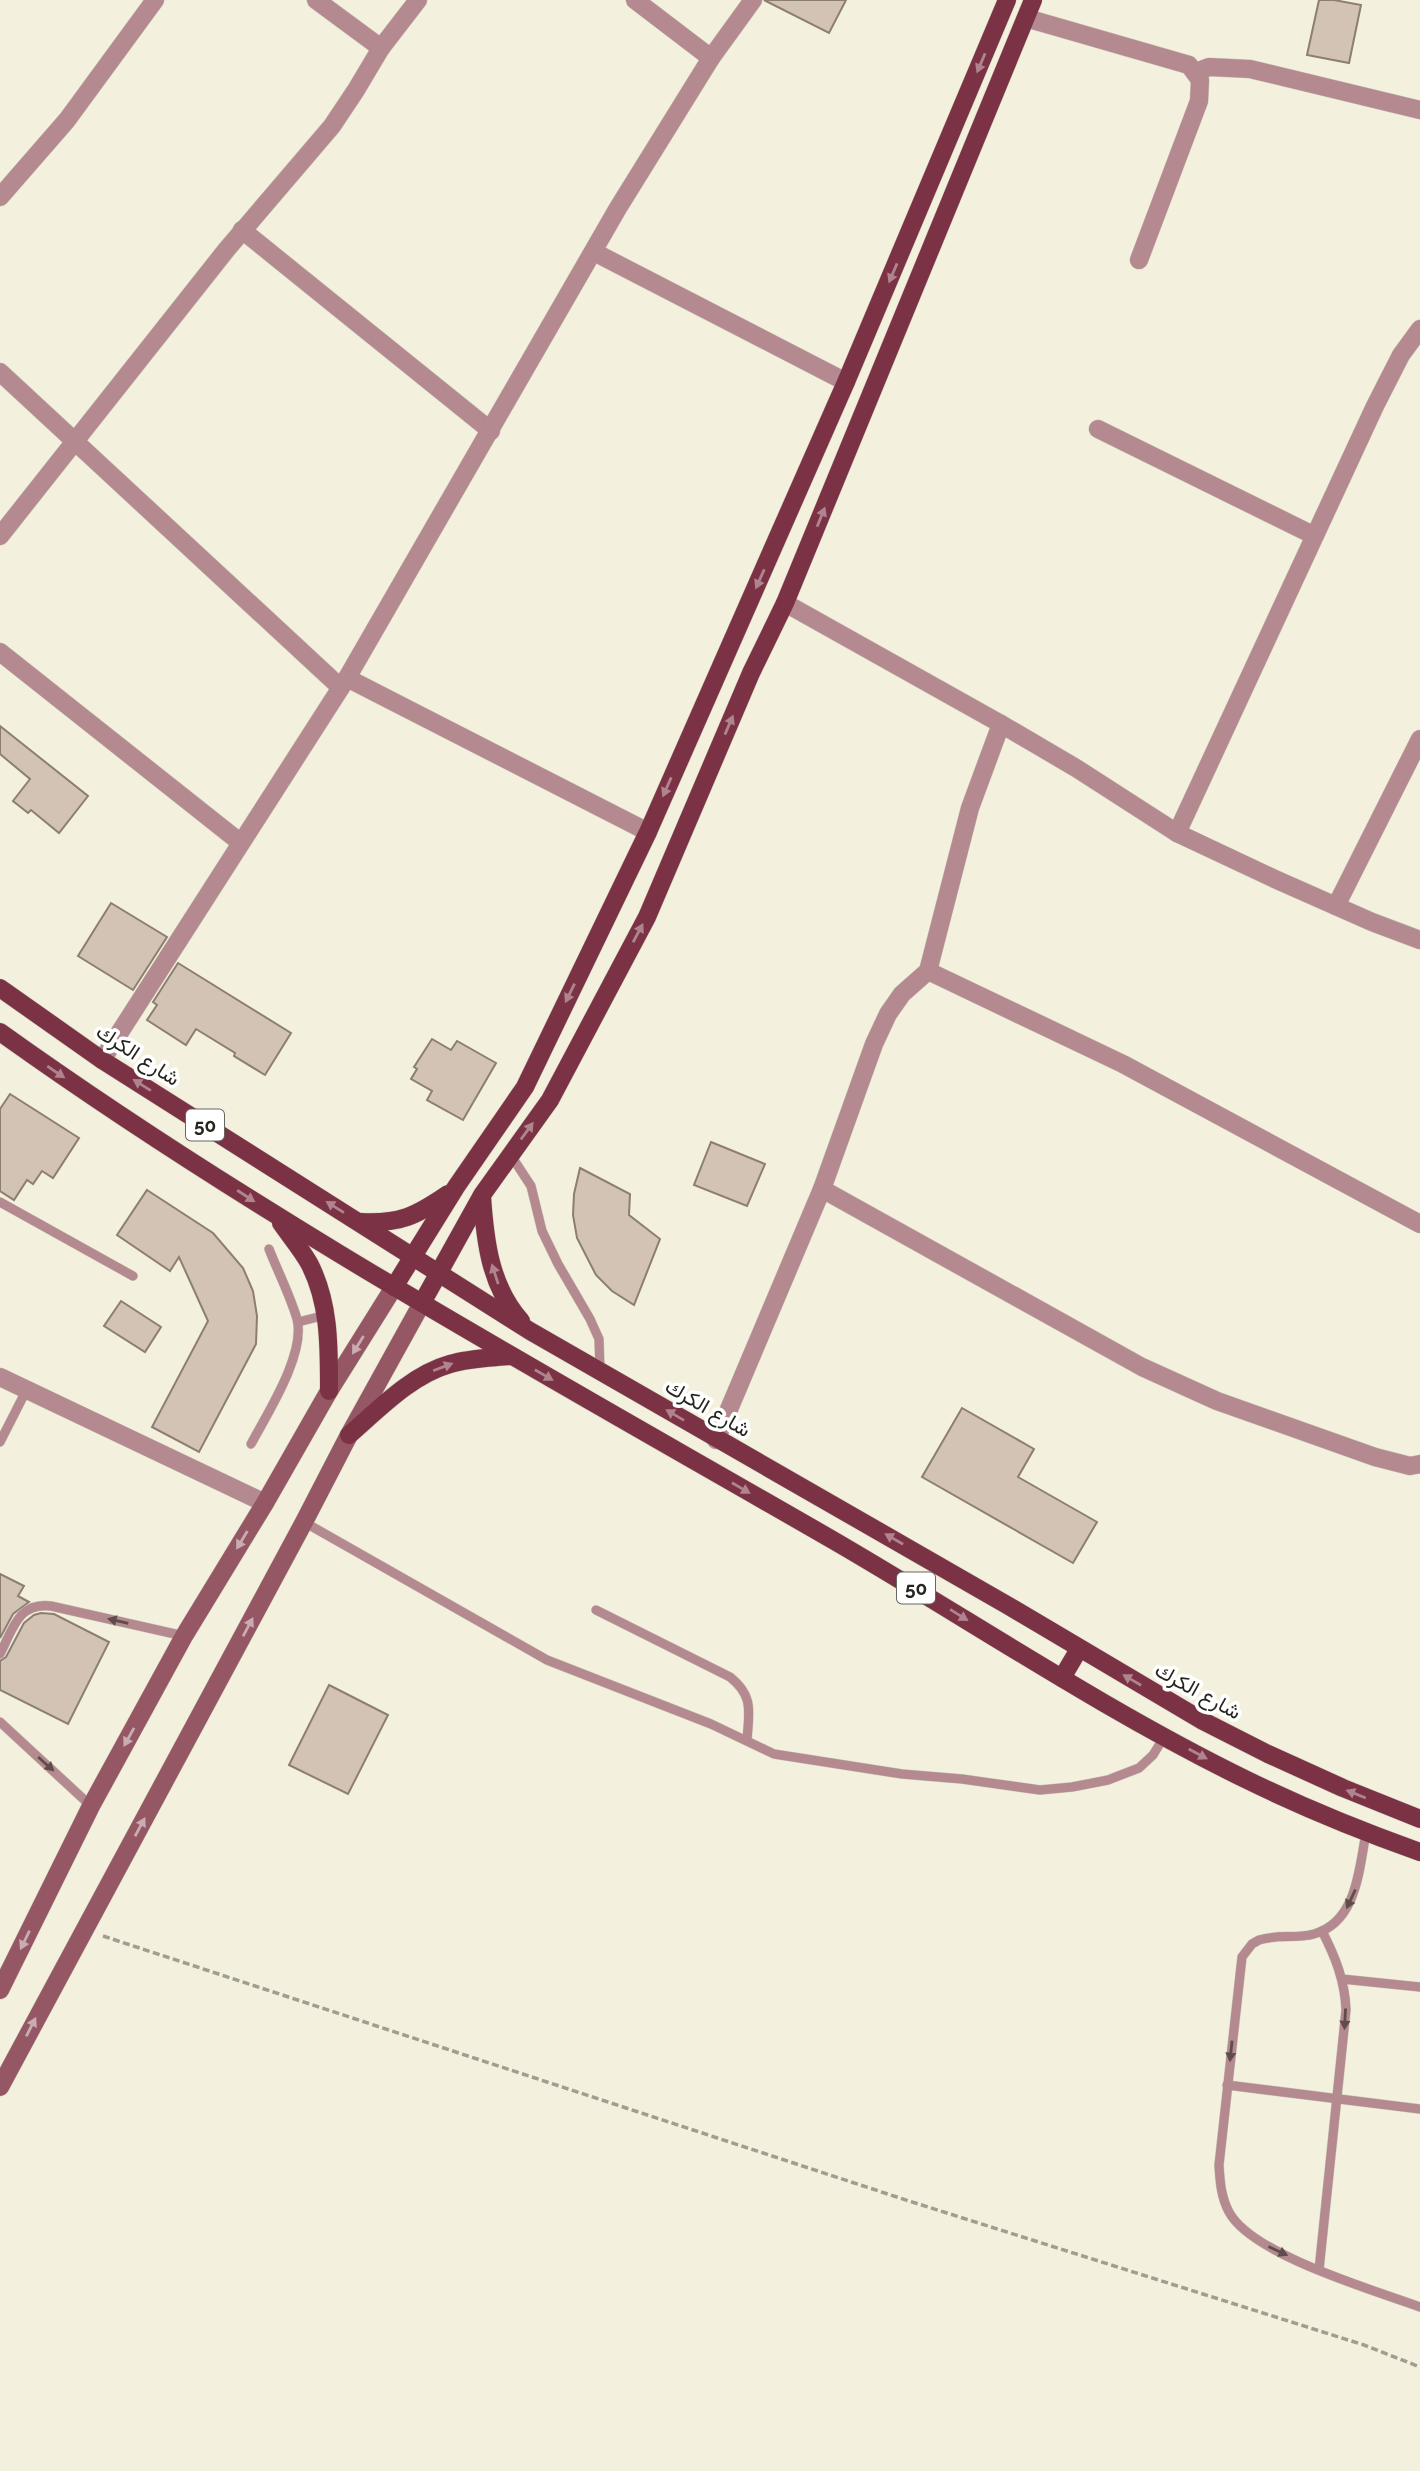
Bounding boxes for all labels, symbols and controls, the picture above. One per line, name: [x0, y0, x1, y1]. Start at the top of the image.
one-way arrow: [975, 53, 987, 73]
one-way arrow: [887, 262, 898, 283]
one-way arrow: [815, 506, 826, 527]
one-way arrow: [754, 569, 766, 589]
one-way arrow: [723, 715, 735, 735]
one-way arrow: [662, 777, 673, 798]
one-way arrow: [632, 924, 644, 943]
one-way arrow: [565, 983, 576, 1003]
street label: شارع الكرك: [91, 1018, 185, 1092]
one-way arrow: [47, 1065, 65, 1079]
one-way arrow: [133, 1079, 152, 1092]
road number: 50: [186, 1110, 224, 1140]
one-way arrow: [519, 1123, 534, 1141]
one-way arrow: [236, 1190, 256, 1203]
one-way arrow: [325, 1200, 345, 1213]
one-way arrow: [489, 1263, 499, 1284]
one-way arrow: [352, 1335, 365, 1354]
one-way arrow: [433, 1362, 454, 1373]
one-way arrow: [534, 1369, 554, 1381]
street label: شارع الكرك: [660, 1373, 755, 1444]
one-way arrow: [665, 1408, 684, 1421]
one-way arrow: [732, 1482, 751, 1494]
one-way arrow: [236, 1531, 249, 1550]
one-way arrow: [884, 1533, 903, 1546]
road number: 50: [897, 1572, 935, 1604]
one-way arrow: [950, 1608, 969, 1621]
one-way arrow: [107, 1615, 129, 1626]
one-way arrow: [242, 1617, 254, 1636]
street label: شارع الكرك: [1150, 1657, 1246, 1726]
one-way arrow: [1122, 1674, 1142, 1686]
one-way arrow: [123, 1728, 135, 1747]
one-way arrow: [1188, 1748, 1208, 1760]
one-way arrow: [37, 1756, 55, 1772]
one-way arrow: [1346, 1788, 1367, 1799]
one-way arrow: [134, 1817, 146, 1837]
one-way arrow: [1345, 1889, 1356, 1909]
one-way arrow: [19, 1930, 30, 1950]
one-way arrow: [1339, 2008, 1350, 2030]
one-way arrow: [26, 2017, 37, 2037]
one-way arrow: [1225, 2040, 1236, 2062]
one-way arrow: [1268, 2245, 1288, 2257]

